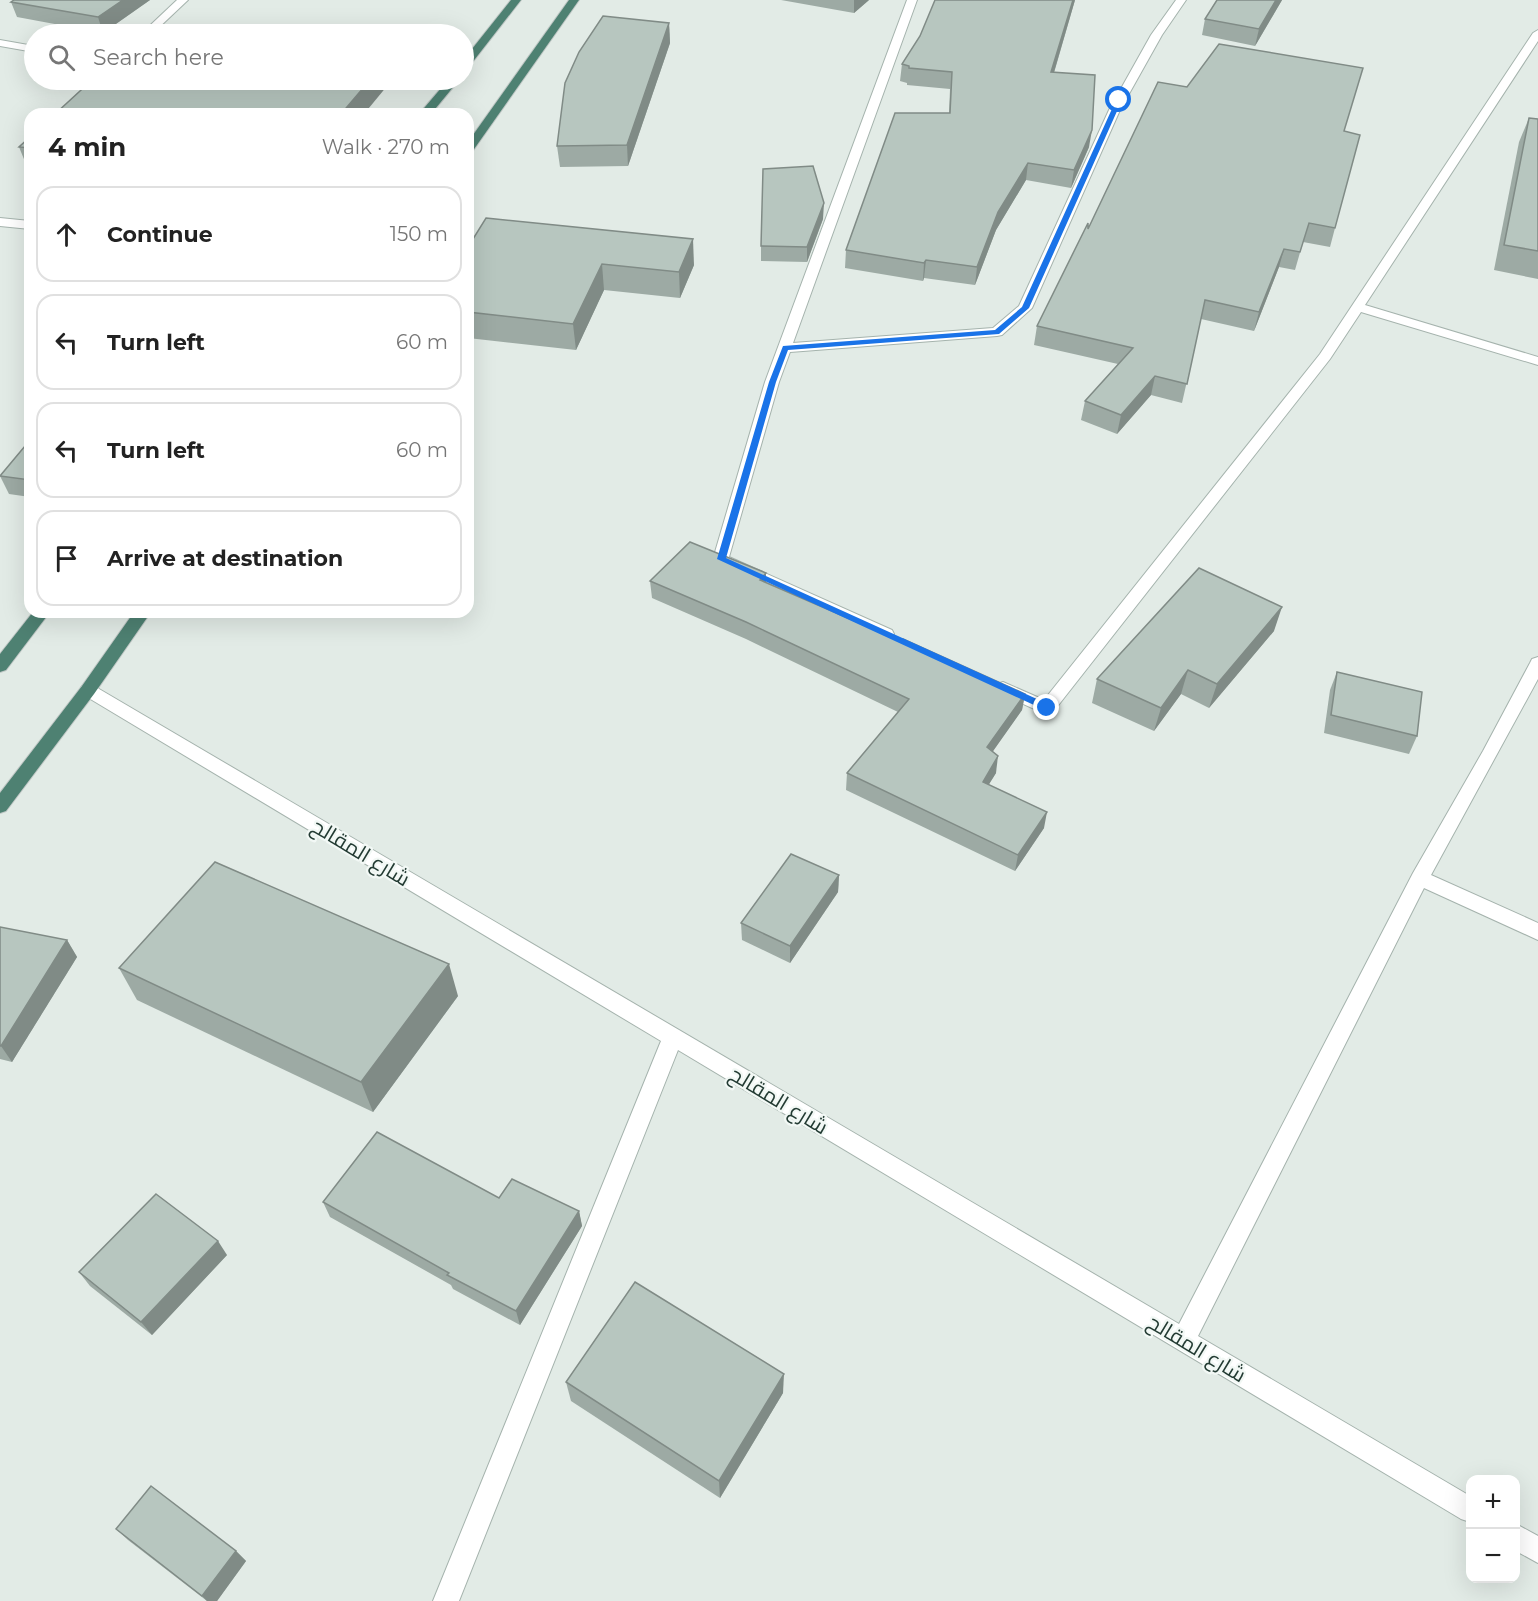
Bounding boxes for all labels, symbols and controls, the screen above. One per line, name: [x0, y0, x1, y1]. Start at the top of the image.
search box: [24, 24, 474, 90]
icon: search: [45, 41, 78, 74]
text: Search here: [93, 44, 224, 71]
route start: [1105, 86, 1131, 112]
text: 4 min: [48, 131, 126, 163]
text: Walk · 270 m: [322, 135, 450, 159]
icon: ahead: [50, 218, 83, 251]
text: Continue: [107, 221, 213, 248]
text: 150 m: [390, 222, 448, 246]
icon: left: [50, 326, 83, 359]
text: Turn left: [107, 329, 205, 356]
text: 60 m: [396, 330, 448, 354]
icon: left: [50, 434, 83, 467]
text: Turn left: [107, 437, 205, 464]
text: 60 m: [396, 438, 448, 462]
icon: arrive: [50, 542, 83, 575]
text: Arrive at destination: [107, 545, 343, 572]
route end: [1033, 694, 1059, 720]
street label: شارع المقالح: [306, 813, 415, 893]
street label: شارع المقالح: [724, 1061, 833, 1141]
street label: شارع المقالح: [1142, 1309, 1251, 1389]
map controls: [1466, 1475, 1520, 1583]
button: +: [1466, 1475, 1520, 1529]
button: −: [1466, 1529, 1520, 1583]

